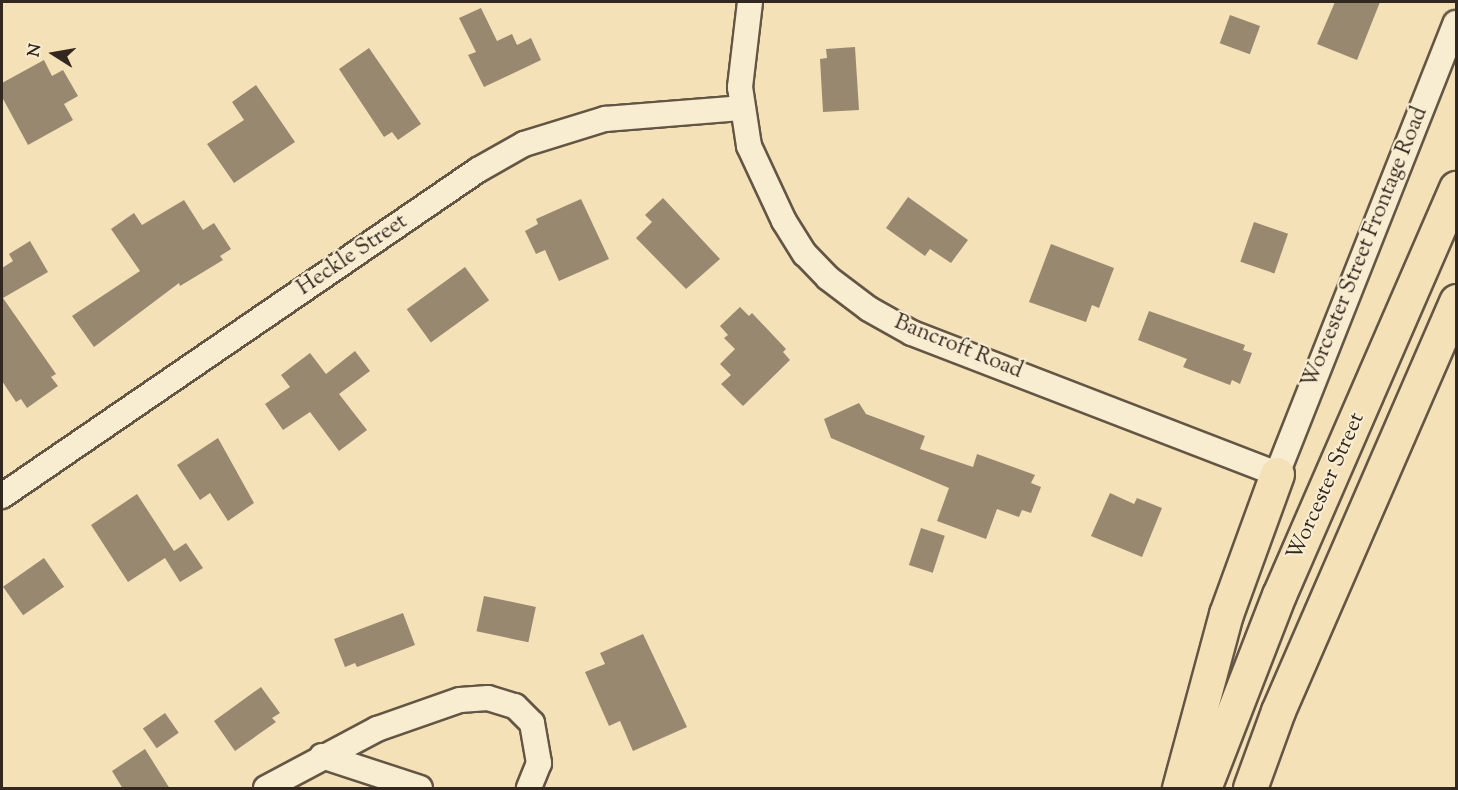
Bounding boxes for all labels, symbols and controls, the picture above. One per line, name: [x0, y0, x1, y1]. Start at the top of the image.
north arrow: [24, 24, 84, 84]
text: N: [23, 42, 48, 59]
street label: Worcester Street Frontage Road: [1297, 104, 1435, 392]
street label: Heckle Street: [293, 210, 413, 302]
street label: Bancroft Road: [890, 310, 1026, 386]
street label: Worcester Street: [1283, 409, 1371, 565]

